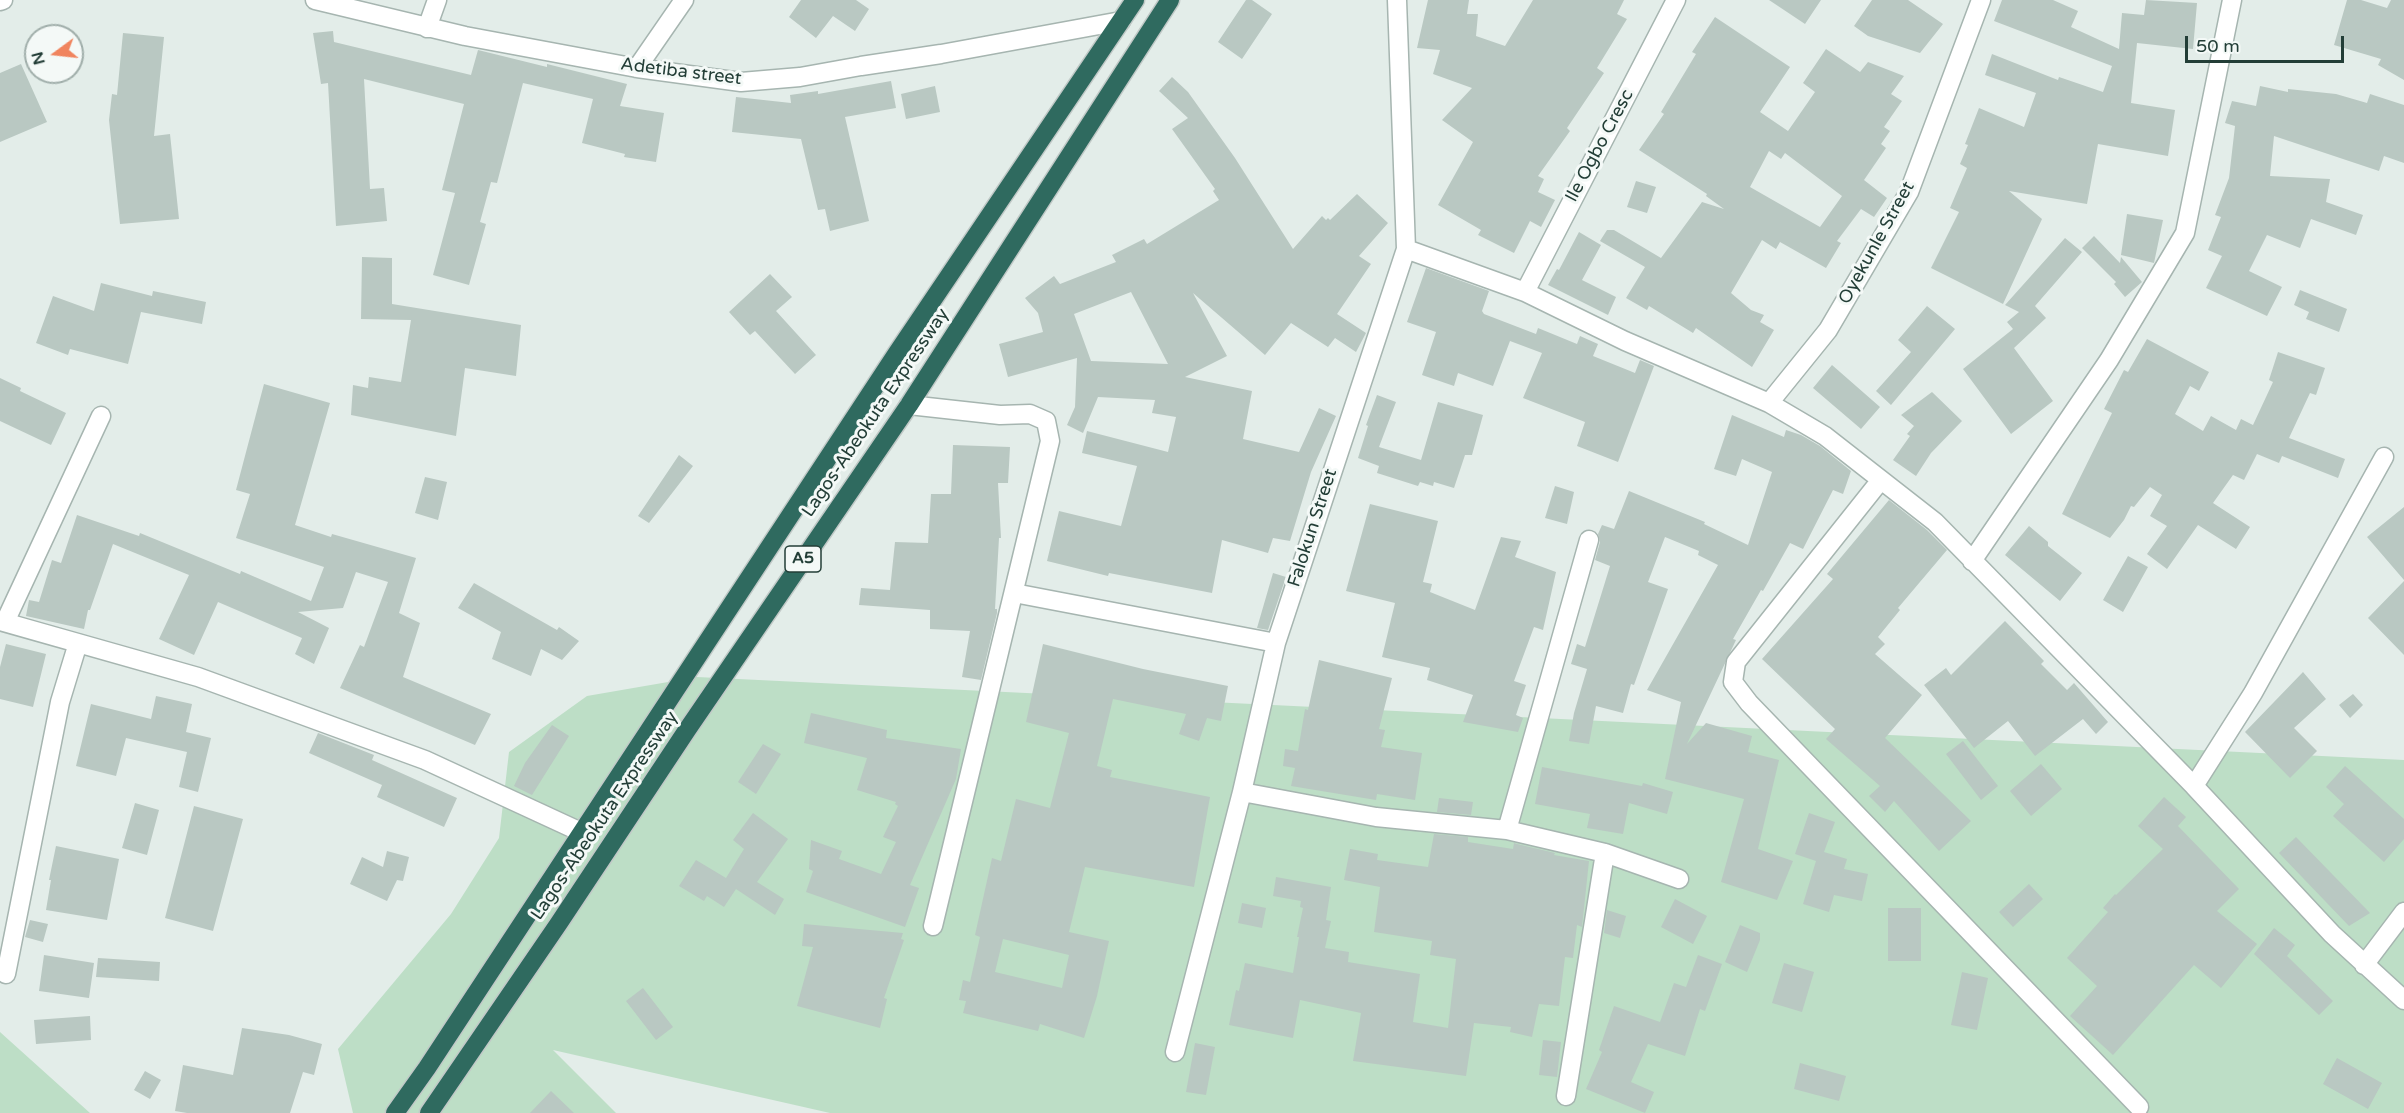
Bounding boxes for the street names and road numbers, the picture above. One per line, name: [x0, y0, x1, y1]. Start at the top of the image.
street label: Adetiba street: [619, 54, 743, 90]
street label: Ile Ogbo Cresc: [1561, 86, 1639, 206]
street label: Oyekunle Street: [1834, 178, 1920, 308]
street label: Lagos-Abeokuta Expressway: [798, 305, 954, 521]
street label: Falokun Street: [1284, 466, 1342, 590]
road number: A5: [785, 546, 821, 572]
street label: Lagos-Abeokuta Expressway: [527, 708, 683, 924]

